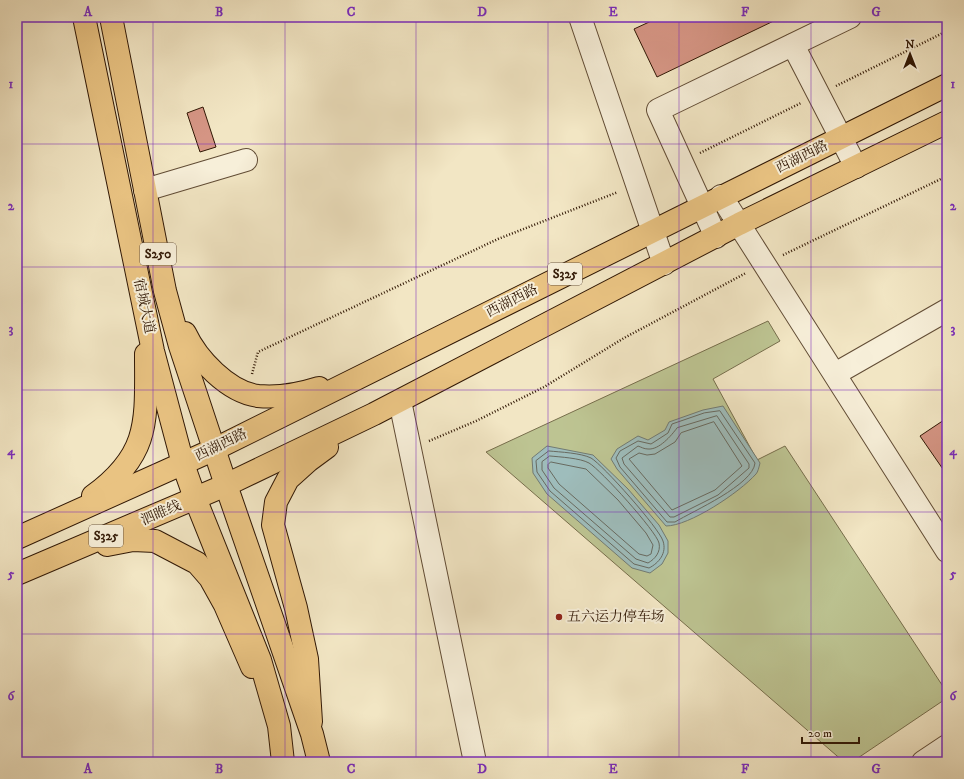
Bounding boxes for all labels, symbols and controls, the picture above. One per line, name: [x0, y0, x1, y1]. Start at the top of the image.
text: A: [83, 4, 93, 20]
text: B: [215, 4, 223, 20]
text: C: [347, 4, 356, 20]
text: D: [477, 4, 487, 20]
text: E: [608, 4, 618, 20]
text: F: [741, 4, 750, 20]
text: G: [871, 4, 881, 20]
north arrow: [890, 34, 930, 74]
text: N: [905, 38, 915, 52]
text: 1: [9, 76, 14, 92]
text: 1: [951, 76, 956, 92]
street label: 西湖西路: [773, 137, 831, 177]
text: 2: [8, 198, 15, 214]
text: 2: [950, 198, 957, 214]
road number: S250: [140, 243, 176, 265]
road number: S325: [548, 263, 582, 285]
street label: 宿城大道: [129, 277, 159, 335]
street label: 西湖西路: [483, 280, 541, 322]
text: 3: [9, 321, 14, 337]
text: 3: [951, 321, 956, 337]
street label: 西湖西路: [192, 425, 250, 465]
text: 4: [6, 443, 15, 460]
text: 4: [948, 443, 957, 460]
street label: 泗睢线: [138, 497, 184, 529]
road number: S325: [89, 525, 123, 547]
text: 5: [7, 566, 15, 582]
text: 5: [949, 566, 957, 582]
place label: 五六运力停车场: [567, 608, 665, 626]
marker: 五六运力停车场: [554, 612, 564, 622]
text: 6: [8, 688, 16, 704]
text: 6: [950, 688, 958, 704]
scale bar: [802, 719, 859, 745]
text: 20 m: [808, 726, 832, 741]
text: A: [83, 761, 93, 777]
text: B: [215, 761, 223, 777]
text: C: [347, 761, 356, 777]
text: D: [477, 761, 487, 777]
text: E: [608, 761, 618, 777]
text: F: [741, 761, 750, 777]
text: G: [871, 761, 881, 777]

